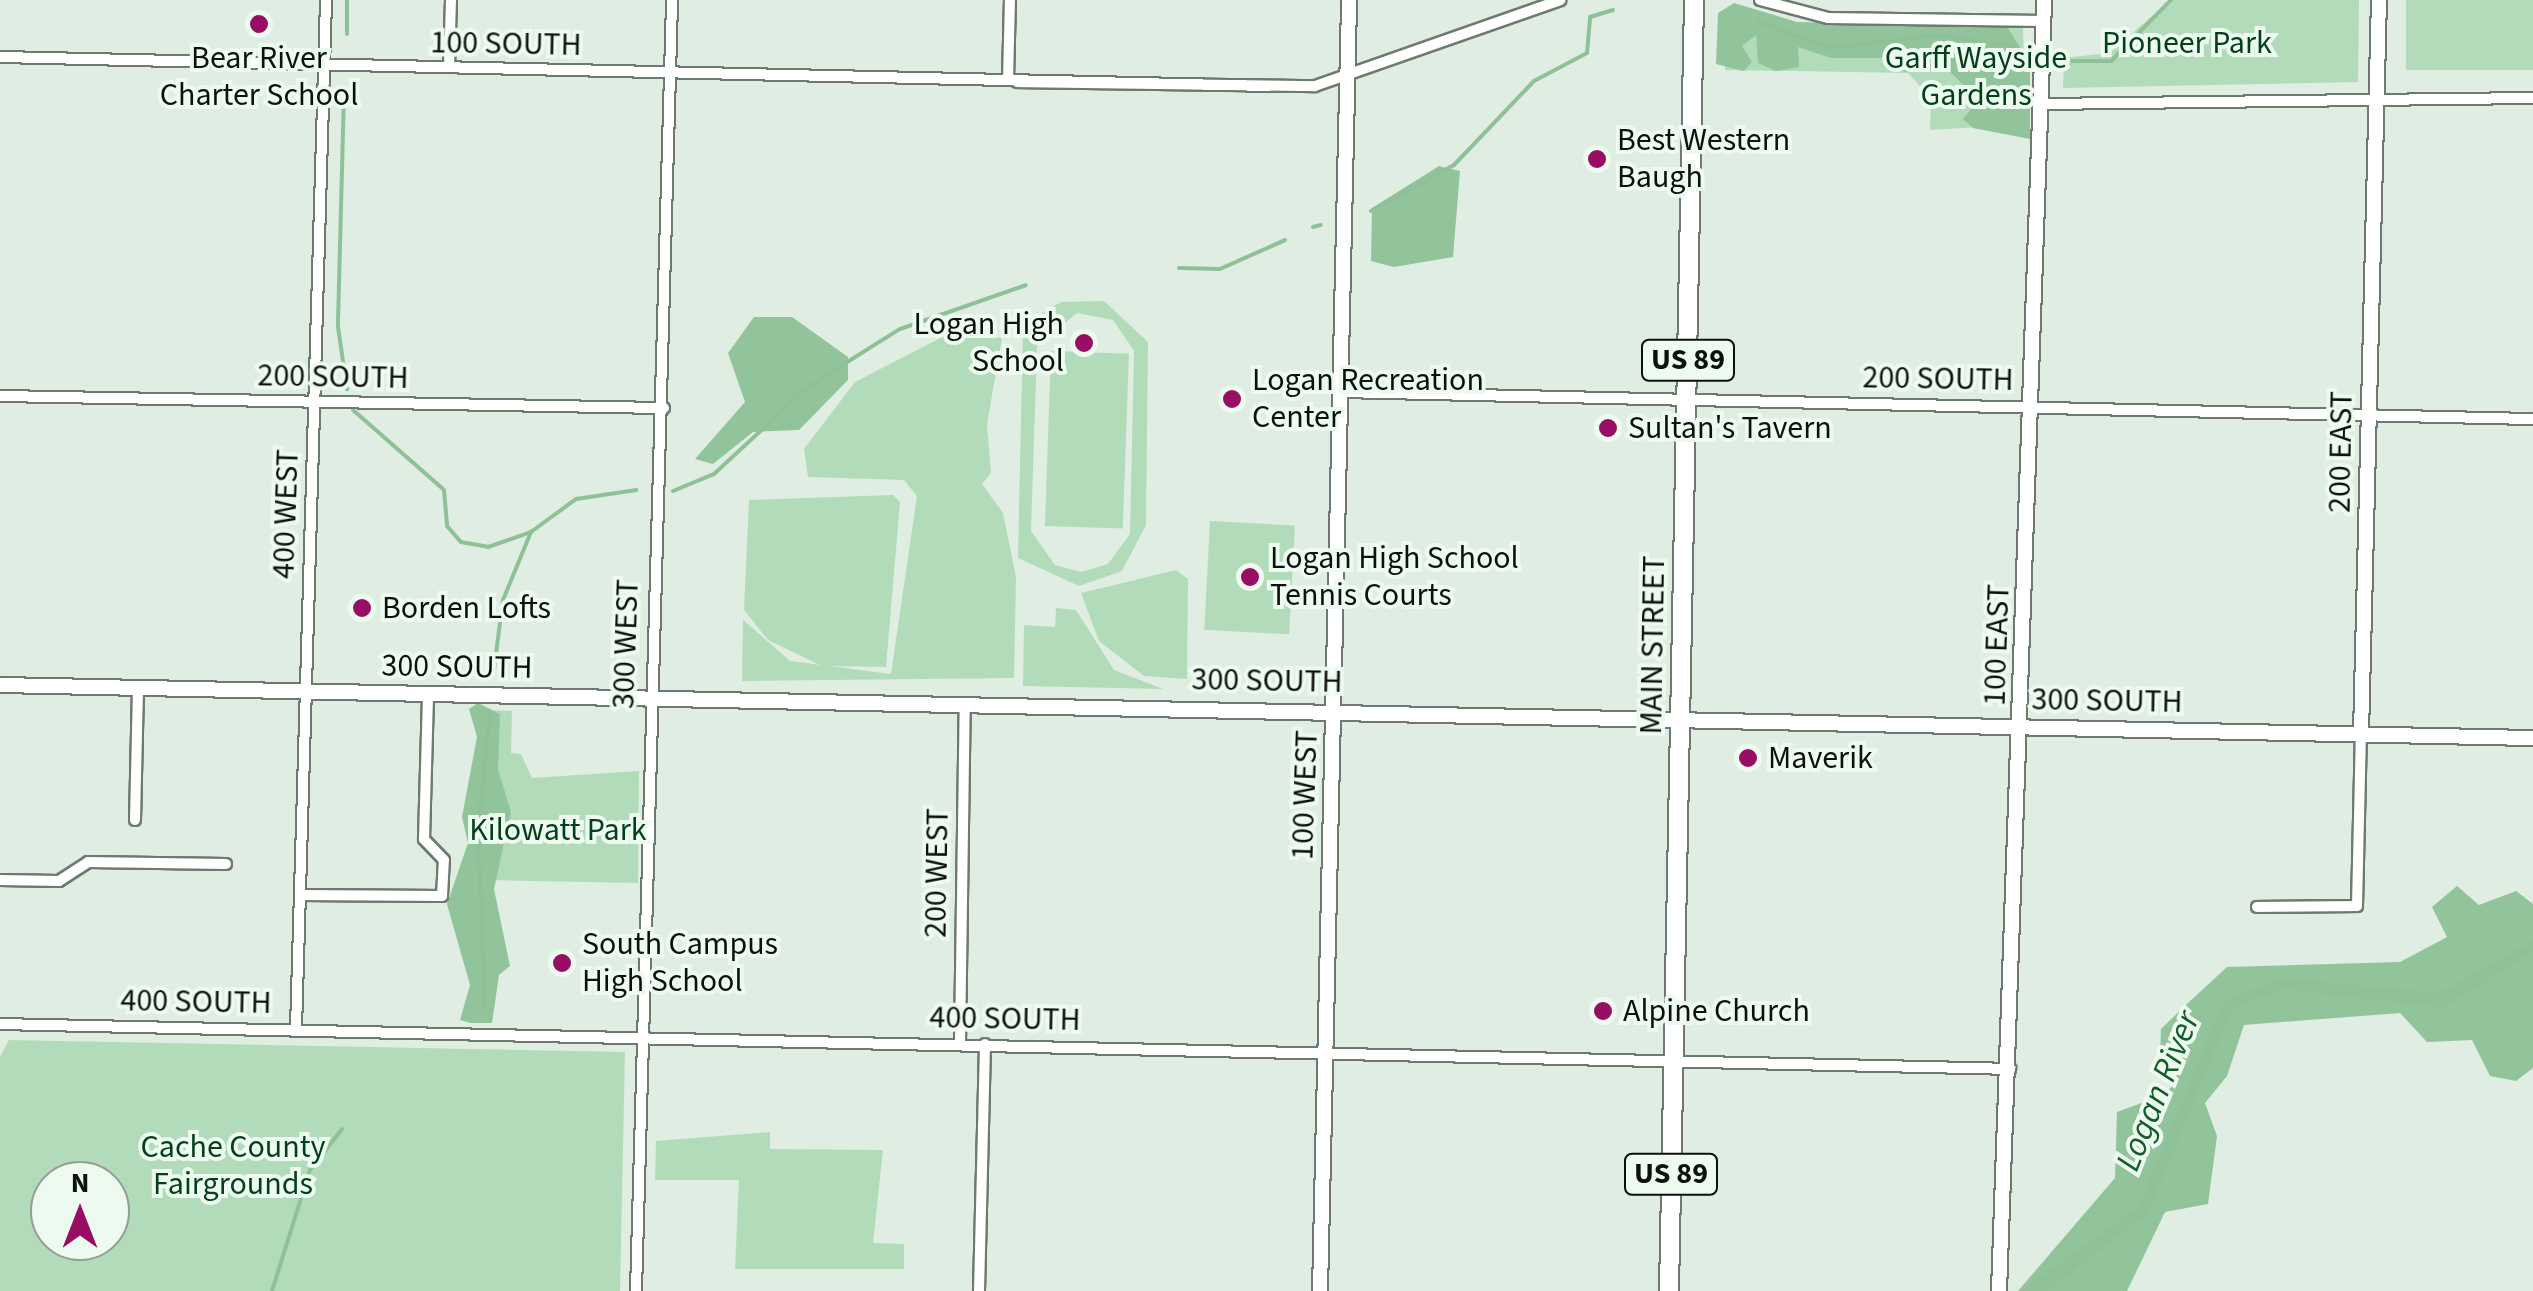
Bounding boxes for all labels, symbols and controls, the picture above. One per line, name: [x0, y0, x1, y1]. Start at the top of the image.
marker: Bear River Charter School: [248, 13, 270, 35]
street label: 100 SOUTH: [430, 23, 582, 65]
park label: Pioneer Park: [2102, 24, 2272, 62]
place label: Bear River Charter School: [160, 40, 358, 115]
park label: Garff Wayside Gardens: [1885, 40, 2067, 115]
place label: Best Western Baugh: [1617, 122, 1790, 197]
marker: Best Western Baugh: [1586, 148, 1608, 170]
place label: Logan High School: [914, 306, 1064, 381]
marker: Logan High School: [1073, 332, 1095, 354]
road number: US 89: [1640, 335, 1736, 385]
street label: 200 SOUTH: [257, 356, 409, 398]
street label: 200 SOUTH: [1862, 358, 2014, 400]
place label: Logan Recreation Center: [1252, 362, 1484, 437]
marker: Logan Recreation Center: [1221, 388, 1243, 410]
street label: 200 EAST: [2321, 391, 2361, 513]
place label: Sultan's Tavern: [1628, 409, 1832, 447]
marker: Sultan's Tavern: [1597, 417, 1619, 439]
street label: 400 WEST: [265, 449, 307, 579]
place label: Logan High School Tennis Courts: [1270, 540, 1519, 615]
street label: MAIN STREET: [1632, 555, 1674, 735]
marker: Logan High School Tennis Courts: [1239, 566, 1261, 588]
street label: 300 WEST: [605, 579, 647, 709]
street label: 100 EAST: [1976, 583, 2018, 707]
place label: Borden Lofts: [382, 589, 551, 627]
marker: Borden Lofts: [351, 597, 373, 619]
street label: 300 SOUTH: [381, 646, 533, 688]
street label: 300 SOUTH: [1191, 660, 1343, 702]
street label: 300 SOUTH: [2031, 680, 2183, 722]
street label: 100 WEST: [1284, 730, 1326, 860]
place label: Maverik: [1768, 739, 1873, 777]
marker: Maverik: [1737, 747, 1759, 769]
street label: 200 WEST: [917, 808, 957, 938]
park label: Kilowatt Park: [469, 811, 647, 849]
place label: South Campus High School: [582, 926, 778, 1001]
marker: South Campus High School: [551, 952, 573, 974]
street label: 400 SOUTH: [120, 981, 272, 1023]
place label: Alpine Church: [1623, 992, 1810, 1030]
street label: 400 SOUTH: [929, 998, 1081, 1040]
marker: Alpine Church: [1592, 1000, 1614, 1022]
water label: Logan River: [2107, 1005, 2209, 1177]
park label: Cache County Fairgrounds: [141, 1129, 325, 1204]
road number: US 89: [1624, 1149, 1718, 1199]
north arrow: [30, 1161, 130, 1261]
text: N: [71, 1163, 89, 1203]

